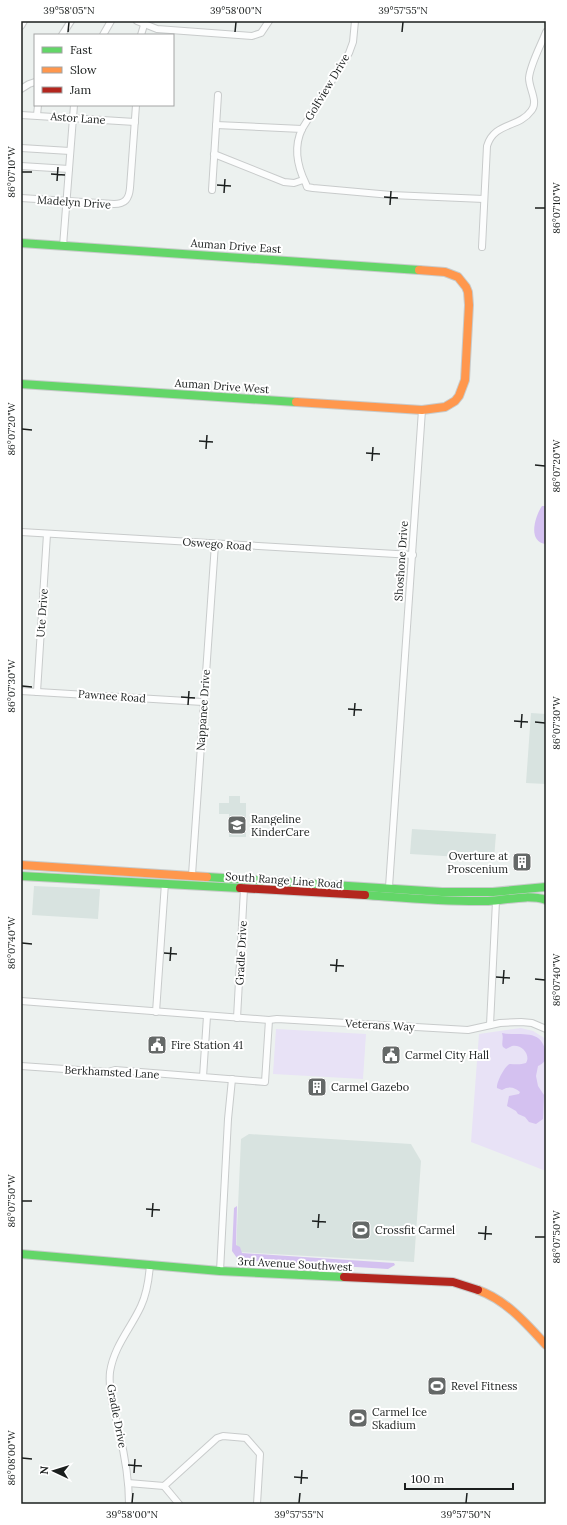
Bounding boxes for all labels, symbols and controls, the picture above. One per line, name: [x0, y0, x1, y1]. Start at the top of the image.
text: 39°58'05"N: [43, 4, 95, 17]
text: 39°58'00"N: [210, 4, 262, 17]
text: 39°57'55"N: [378, 4, 428, 17]
legend: [34, 34, 174, 106]
text: Fast: [70, 42, 93, 57]
street label: Golfview Drive: [302, 51, 352, 123]
text: Slow: [70, 62, 97, 77]
text: Jam: [69, 82, 91, 97]
street label: Astor Lane: [49, 109, 106, 127]
text: 86°07'10"W: [5, 145, 18, 198]
text: 86°07'10"W: [550, 181, 563, 234]
street label: Madelyn Drive: [37, 192, 112, 212]
street label: Auman Drive East: [189, 236, 283, 256]
street label: Auman Drive West: [173, 376, 270, 396]
text: 86°07'20"W: [5, 401, 18, 456]
text: 86°07'20"W: [550, 438, 563, 493]
street label: Shoshone Drive: [391, 520, 411, 602]
street label: Oswego Road: [182, 535, 252, 553]
street label: Ute Drive: [33, 588, 51, 638]
text: 86°07'30"W: [5, 658, 18, 713]
street label: Nappanee Drive: [193, 669, 213, 751]
street label: Pawnee Road: [78, 687, 147, 705]
text: 86°07'30"W: [550, 695, 563, 750]
place label: Rangeline KinderCare: [251, 812, 310, 839]
school or university icon: Rangeline KinderCare: [226, 814, 248, 836]
place label: Overture at Proscenium: [447, 849, 509, 876]
building icon: Overture at Proscenium: [511, 851, 533, 873]
street label: South Range Line Road: [225, 869, 344, 891]
text: 86°07'40"W: [5, 916, 18, 969]
street label: Gradle Drive: [232, 920, 250, 986]
text: 86°07'40"W: [550, 953, 563, 1006]
street label: Veterans Way: [344, 1016, 415, 1034]
public building icon: Fire Station 41: [146, 1034, 168, 1056]
place label: Fire Station 41: [171, 1038, 243, 1052]
public building icon: Carmel City Hall: [380, 1044, 402, 1066]
place label: Carmel City Hall: [405, 1048, 489, 1062]
street label: Berkhamsted Lane: [64, 1063, 160, 1081]
building icon: Carmel Gazebo: [306, 1076, 328, 1098]
place label: Carmel Gazebo: [331, 1080, 409, 1094]
text: 86°07'50"W: [5, 1173, 18, 1228]
text: 86°07'50"W: [550, 1209, 563, 1264]
sports icon: Crossfit Carmel: [350, 1219, 372, 1241]
place label: Crossfit Carmel: [375, 1223, 455, 1237]
street label: 3rd Avenue Southwest: [237, 1254, 353, 1274]
sports icon: Revel Fitness: [426, 1375, 448, 1397]
place label: Revel Fitness: [451, 1379, 517, 1393]
street label: Gradle Drive: [104, 1383, 130, 1449]
place label: Carmel Ice Skadium: [372, 1405, 427, 1432]
sports icon: Carmel Ice Skadium: [347, 1407, 369, 1429]
text: 86°08'00"W: [5, 1429, 18, 1486]
north arrow: [34, 1451, 74, 1491]
text: N: [37, 1465, 51, 1475]
scale bar: [405, 1465, 513, 1491]
text: 100 m: [411, 1471, 444, 1486]
text: 39°58'00"N: [106, 1508, 158, 1521]
text: 39°57'55"N: [274, 1508, 324, 1521]
text: 39°57'50"N: [441, 1508, 492, 1521]

